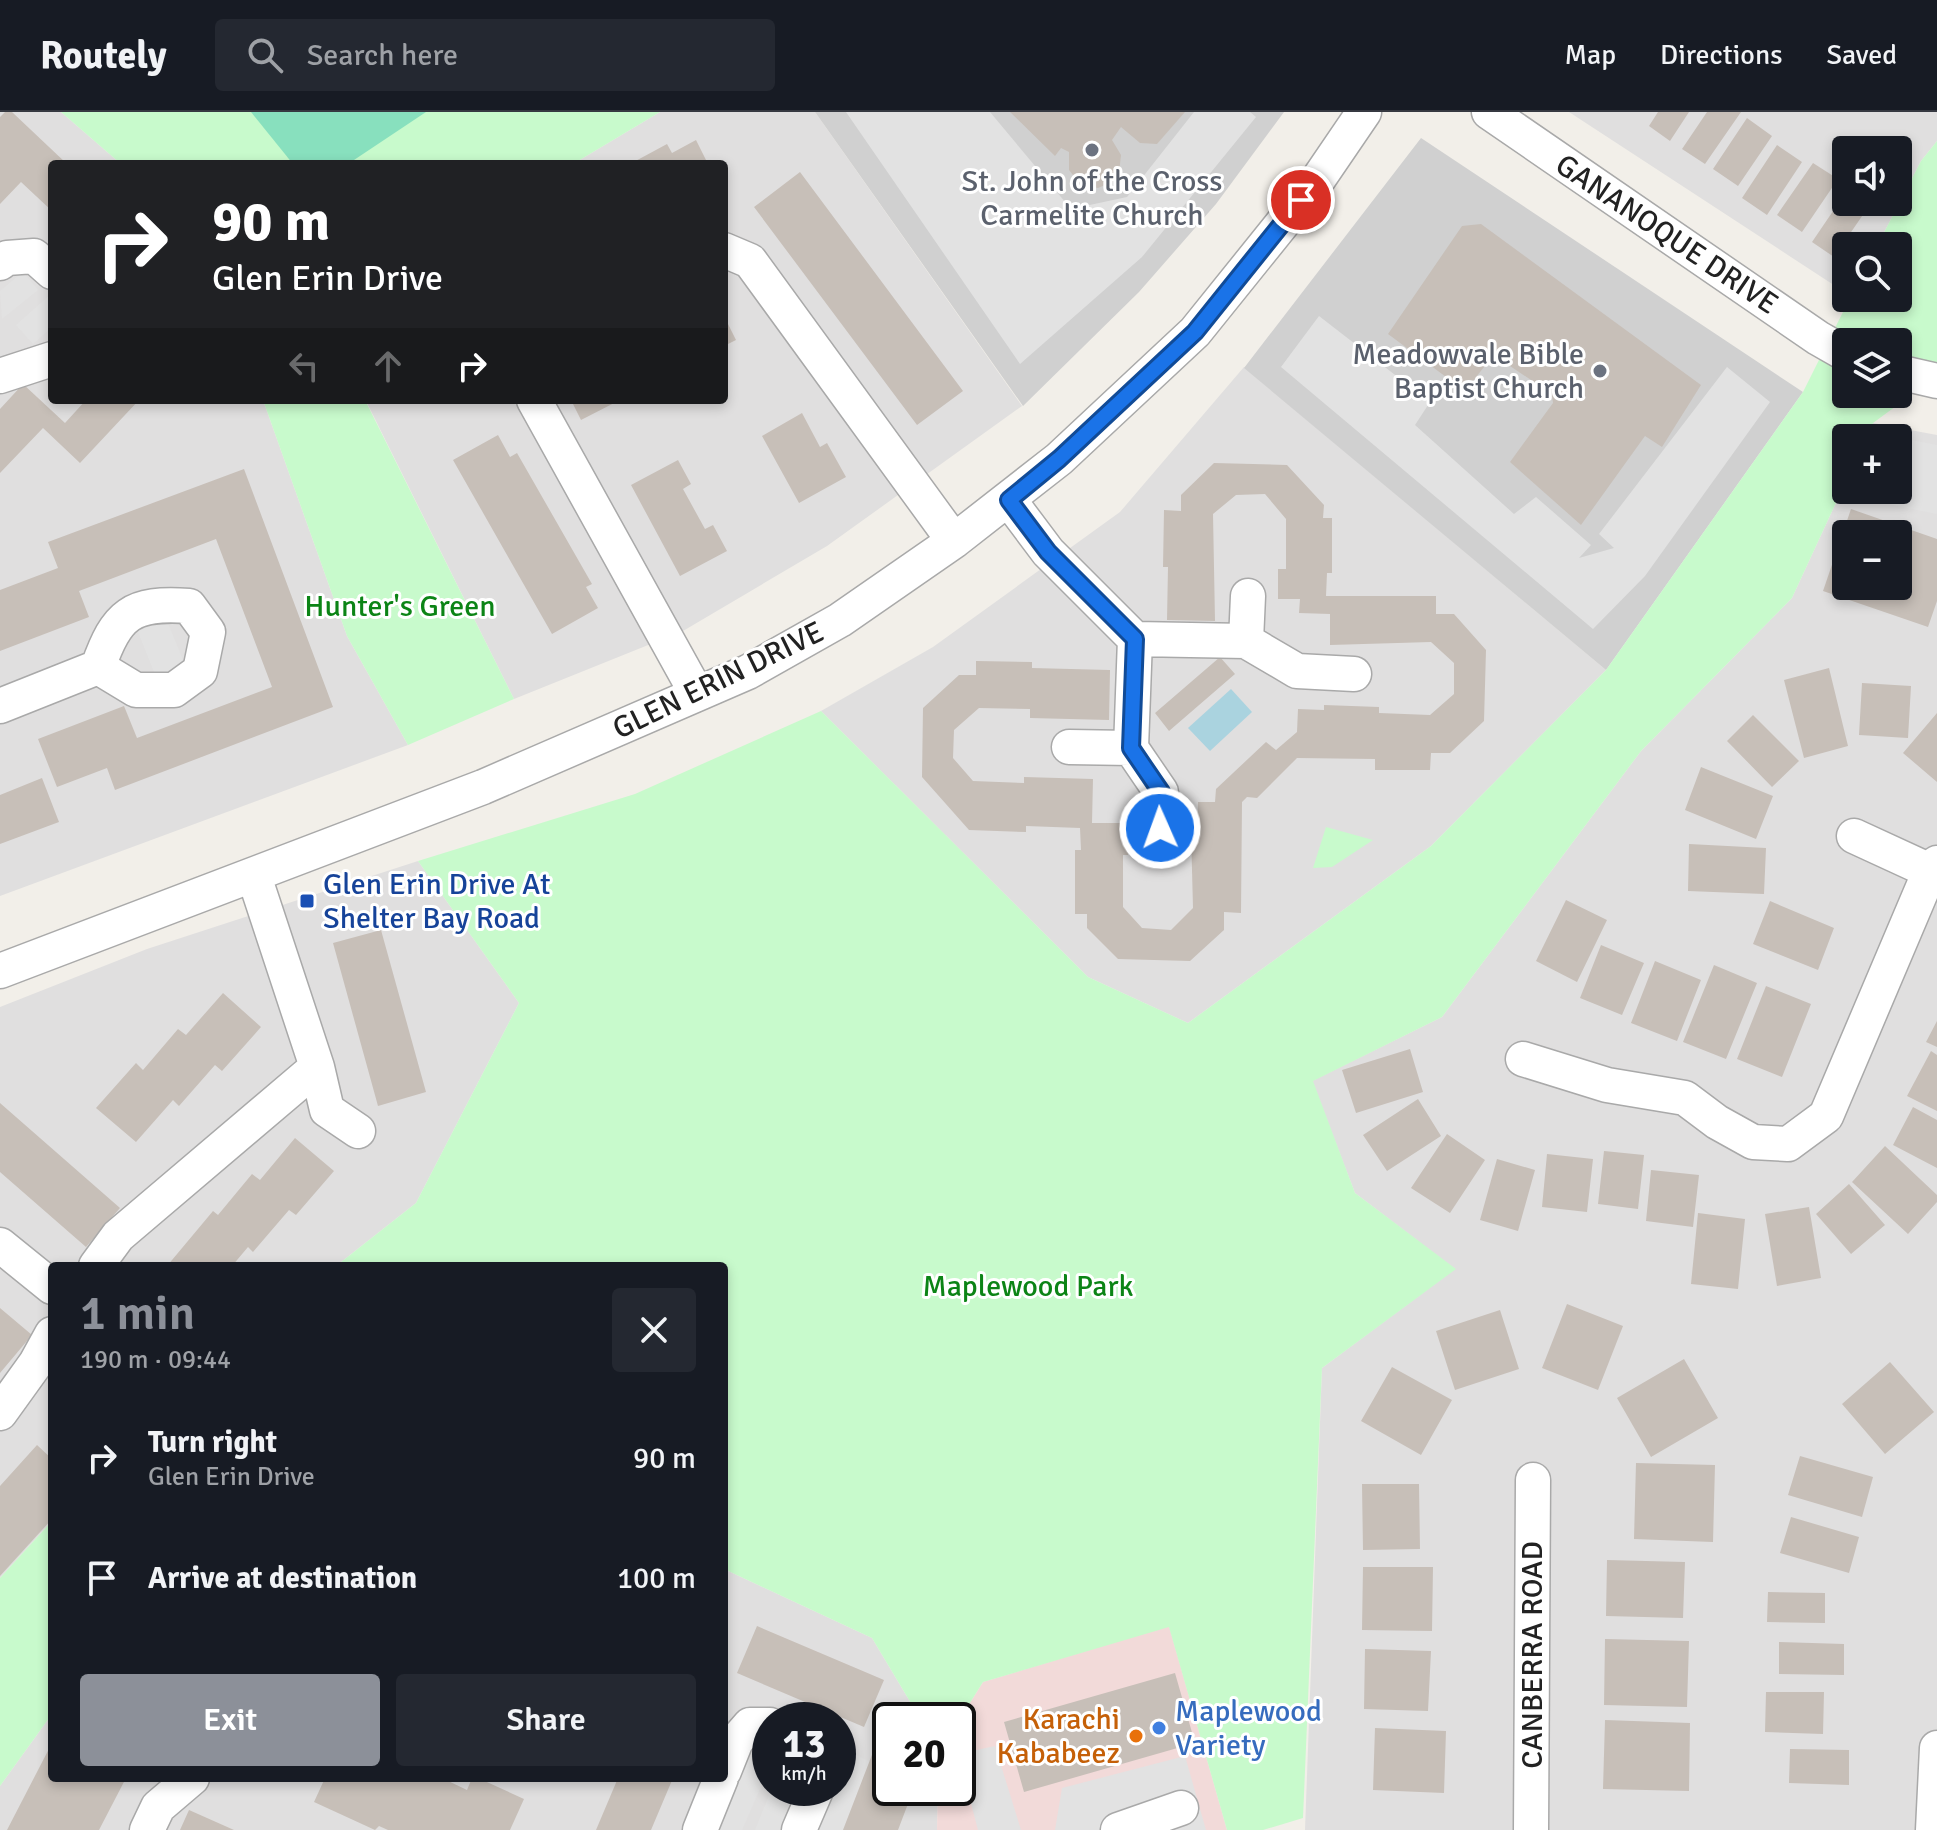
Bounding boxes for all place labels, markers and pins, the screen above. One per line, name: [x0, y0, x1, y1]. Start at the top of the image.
marker: St. John of the Cross Carmelite Church: [1083, 141, 1101, 159]
place label: St. John of the Cross Carmelite Church: [962, 163, 1223, 234]
pin: [1267, 166, 1335, 234]
place label: Meadowvale Bible Baptist Church: [1352, 336, 1584, 407]
marker: Meadowvale Bible Baptist Church: [1591, 362, 1609, 380]
place label: Glen Erin Drive At Shelter Bay Road: [323, 866, 550, 937]
marker: Glen Erin Drive At Shelter Bay Road: [298, 892, 316, 910]
place label: Maplewood Variety: [1175, 1693, 1322, 1764]
place label: Karachi Kababeez: [997, 1701, 1120, 1772]
marker: Maplewood Variety: [1150, 1719, 1168, 1737]
marker: Karachi Kababeez: [1127, 1727, 1145, 1745]

